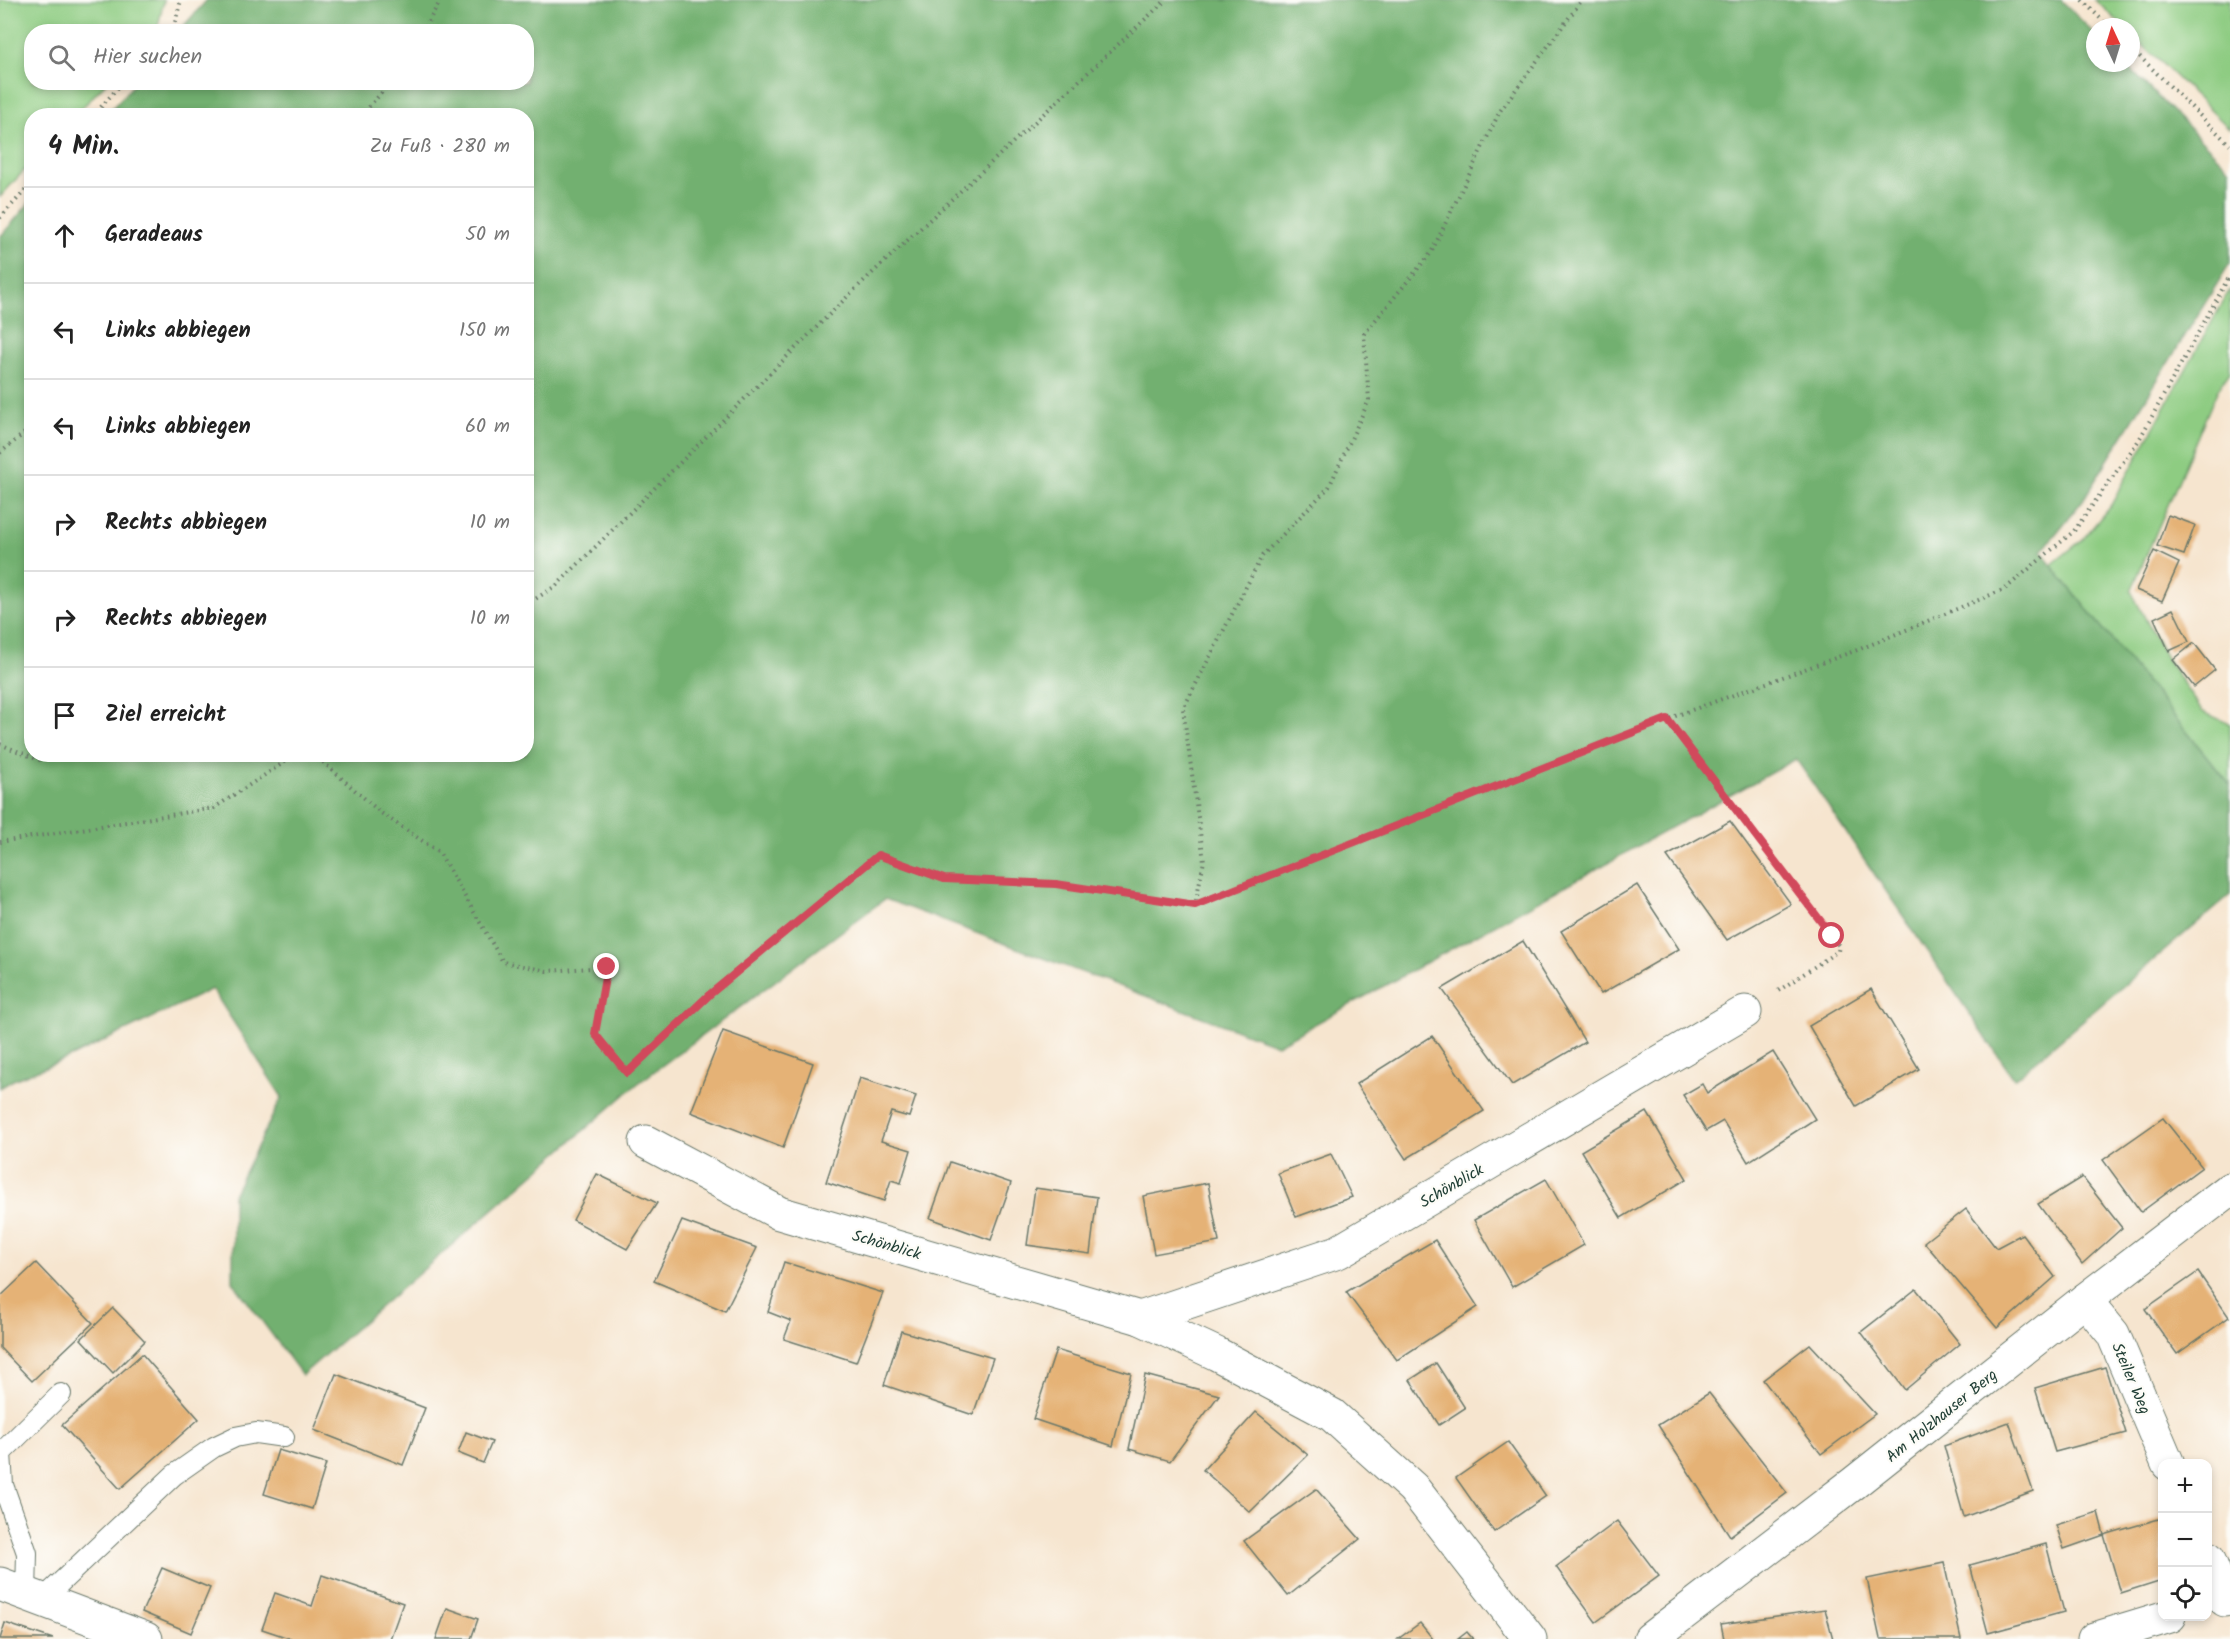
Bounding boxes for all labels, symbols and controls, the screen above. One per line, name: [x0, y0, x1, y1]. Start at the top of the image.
north arrow: [2086, 18, 2140, 72]
search box: [24, 24, 534, 90]
text: Hier suchen: [93, 40, 202, 75]
icon: search: [45, 41, 78, 74]
text: 4 Min.: [48, 126, 119, 168]
text: Zu Fuß · 280 m: [370, 131, 510, 163]
text: Geradeaus: [105, 218, 203, 253]
icon: ahead: [48, 219, 81, 252]
text: 50 m: [465, 219, 510, 251]
text: Links abbiegen: [105, 314, 251, 349]
icon: left: [48, 315, 81, 348]
text: 150 m: [459, 315, 510, 347]
text: Links abbiegen: [105, 410, 251, 445]
icon: left: [48, 411, 81, 444]
text: 60 m: [465, 411, 510, 443]
text: Rechts abbiegen: [105, 506, 267, 541]
icon: right: [48, 507, 81, 540]
text: 10 m: [470, 507, 510, 539]
text: Rechts abbiegen: [105, 602, 267, 637]
icon: right: [48, 603, 81, 636]
text: 10 m: [470, 603, 510, 635]
text: Ziel erreicht: [105, 698, 226, 733]
icon: arrive: [48, 699, 81, 732]
route start: [1818, 922, 1844, 948]
route end: [593, 953, 619, 979]
street label: Schönblick: [1415, 1158, 1489, 1215]
street label: Schönblick: [849, 1224, 924, 1267]
street label: Steiler Weg: [2104, 1339, 2157, 1418]
street label: Am Holzhauser Berg: [1881, 1363, 2003, 1469]
map controls: [2158, 1459, 2212, 1621]
button: +: [2158, 1459, 2212, 1513]
button: −: [2158, 1513, 2212, 1567]
button: locate: [2158, 1567, 2212, 1621]

